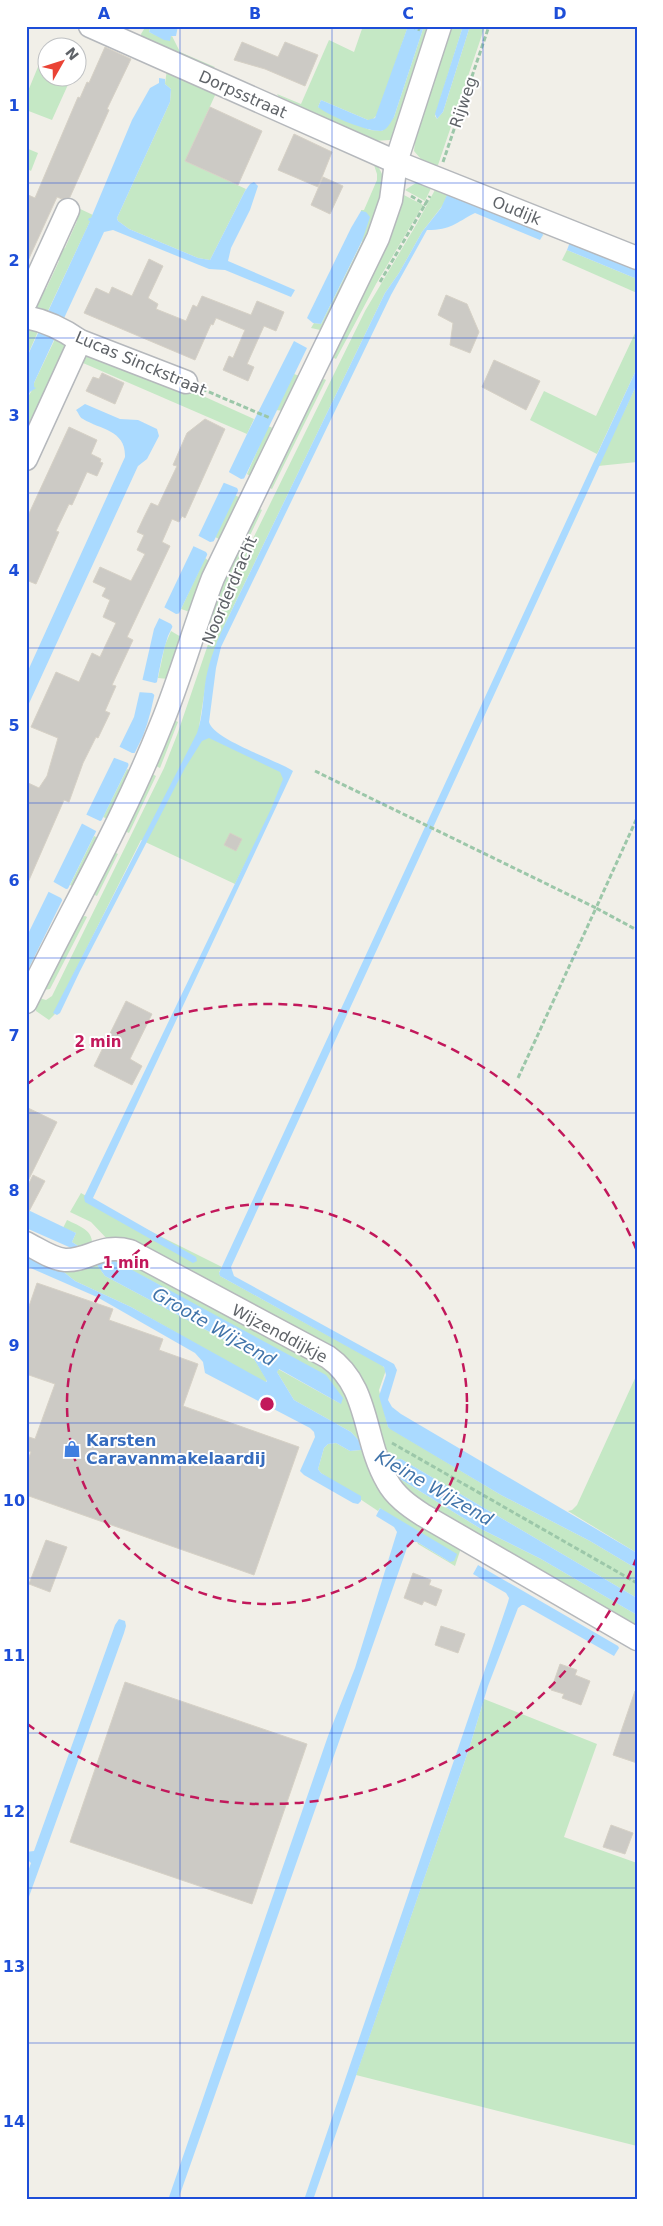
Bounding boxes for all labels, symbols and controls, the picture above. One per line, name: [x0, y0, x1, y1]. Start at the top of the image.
text: A: [98, 4, 111, 23]
text: B: [249, 4, 261, 23]
text: C: [402, 4, 414, 23]
text: D: [553, 4, 567, 23]
north arrow: [38, 38, 88, 88]
text: N: [62, 44, 82, 63]
street label: Dorpsstraat: [196, 67, 290, 122]
street label: Rijweg: [446, 74, 481, 130]
text: 1: [8, 96, 20, 115]
street label: Oudijk: [490, 192, 545, 229]
text: 2: [8, 251, 20, 270]
street label: Lucas Sinckstraat: [72, 327, 209, 400]
text: 3: [8, 406, 20, 425]
street label: Noorderdracht: [198, 533, 261, 647]
text: 4: [8, 561, 20, 580]
text: 5: [8, 716, 20, 735]
text: 6: [8, 871, 20, 890]
text: 7: [8, 1026, 20, 1045]
text: 2 min: [74, 1033, 122, 1051]
text: 8: [8, 1181, 20, 1200]
text: 1 min: [102, 1254, 150, 1272]
water label: Groote Wijzend: [149, 1283, 280, 1371]
street label: Wijzenddijkje: [229, 1300, 331, 1367]
text: 9: [8, 1336, 20, 1355]
centre of rings: [258, 1395, 276, 1413]
place label: Karsten Caravanmakelaardij: [86, 1431, 266, 1468]
shop icon: Karsten Caravanmakelaardij: [62, 1439, 82, 1459]
water label: Kleine Wijzend: [372, 1445, 497, 1530]
text: 10: [3, 1491, 25, 1510]
text: 11: [3, 1646, 25, 1665]
text: 12: [3, 1802, 25, 1821]
text: 13: [3, 1957, 25, 1976]
text: 14: [3, 2112, 25, 2131]

